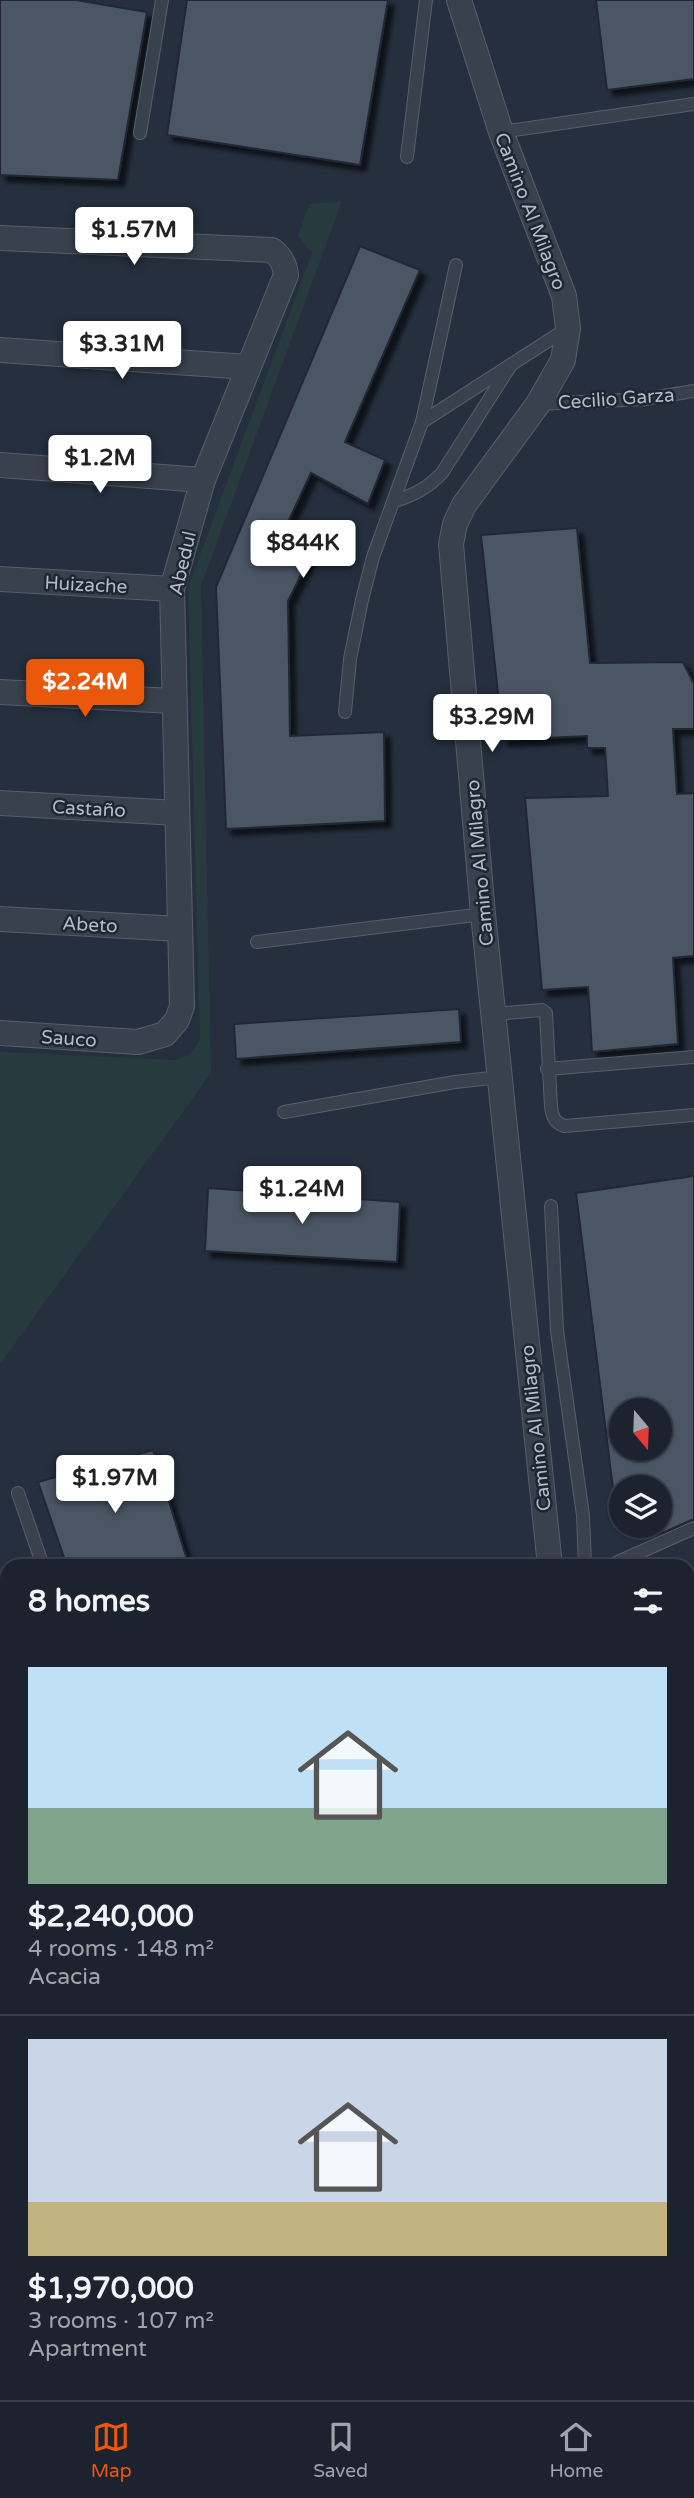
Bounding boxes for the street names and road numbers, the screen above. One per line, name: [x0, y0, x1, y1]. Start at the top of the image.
street label: Camino Al Milagro: [490, 130, 570, 293]
street label: Cecilio Garza: [557, 384, 675, 414]
street label: Abedul: [165, 529, 201, 597]
street label: Huizache: [44, 572, 128, 598]
street label: Camino Al Milagro: [462, 779, 498, 947]
street label: Castaño: [51, 796, 126, 822]
street label: Abeto: [62, 913, 118, 937]
street label: Sauco: [40, 1026, 97, 1052]
street label: Camino Al Milagro: [516, 1344, 556, 1512]

